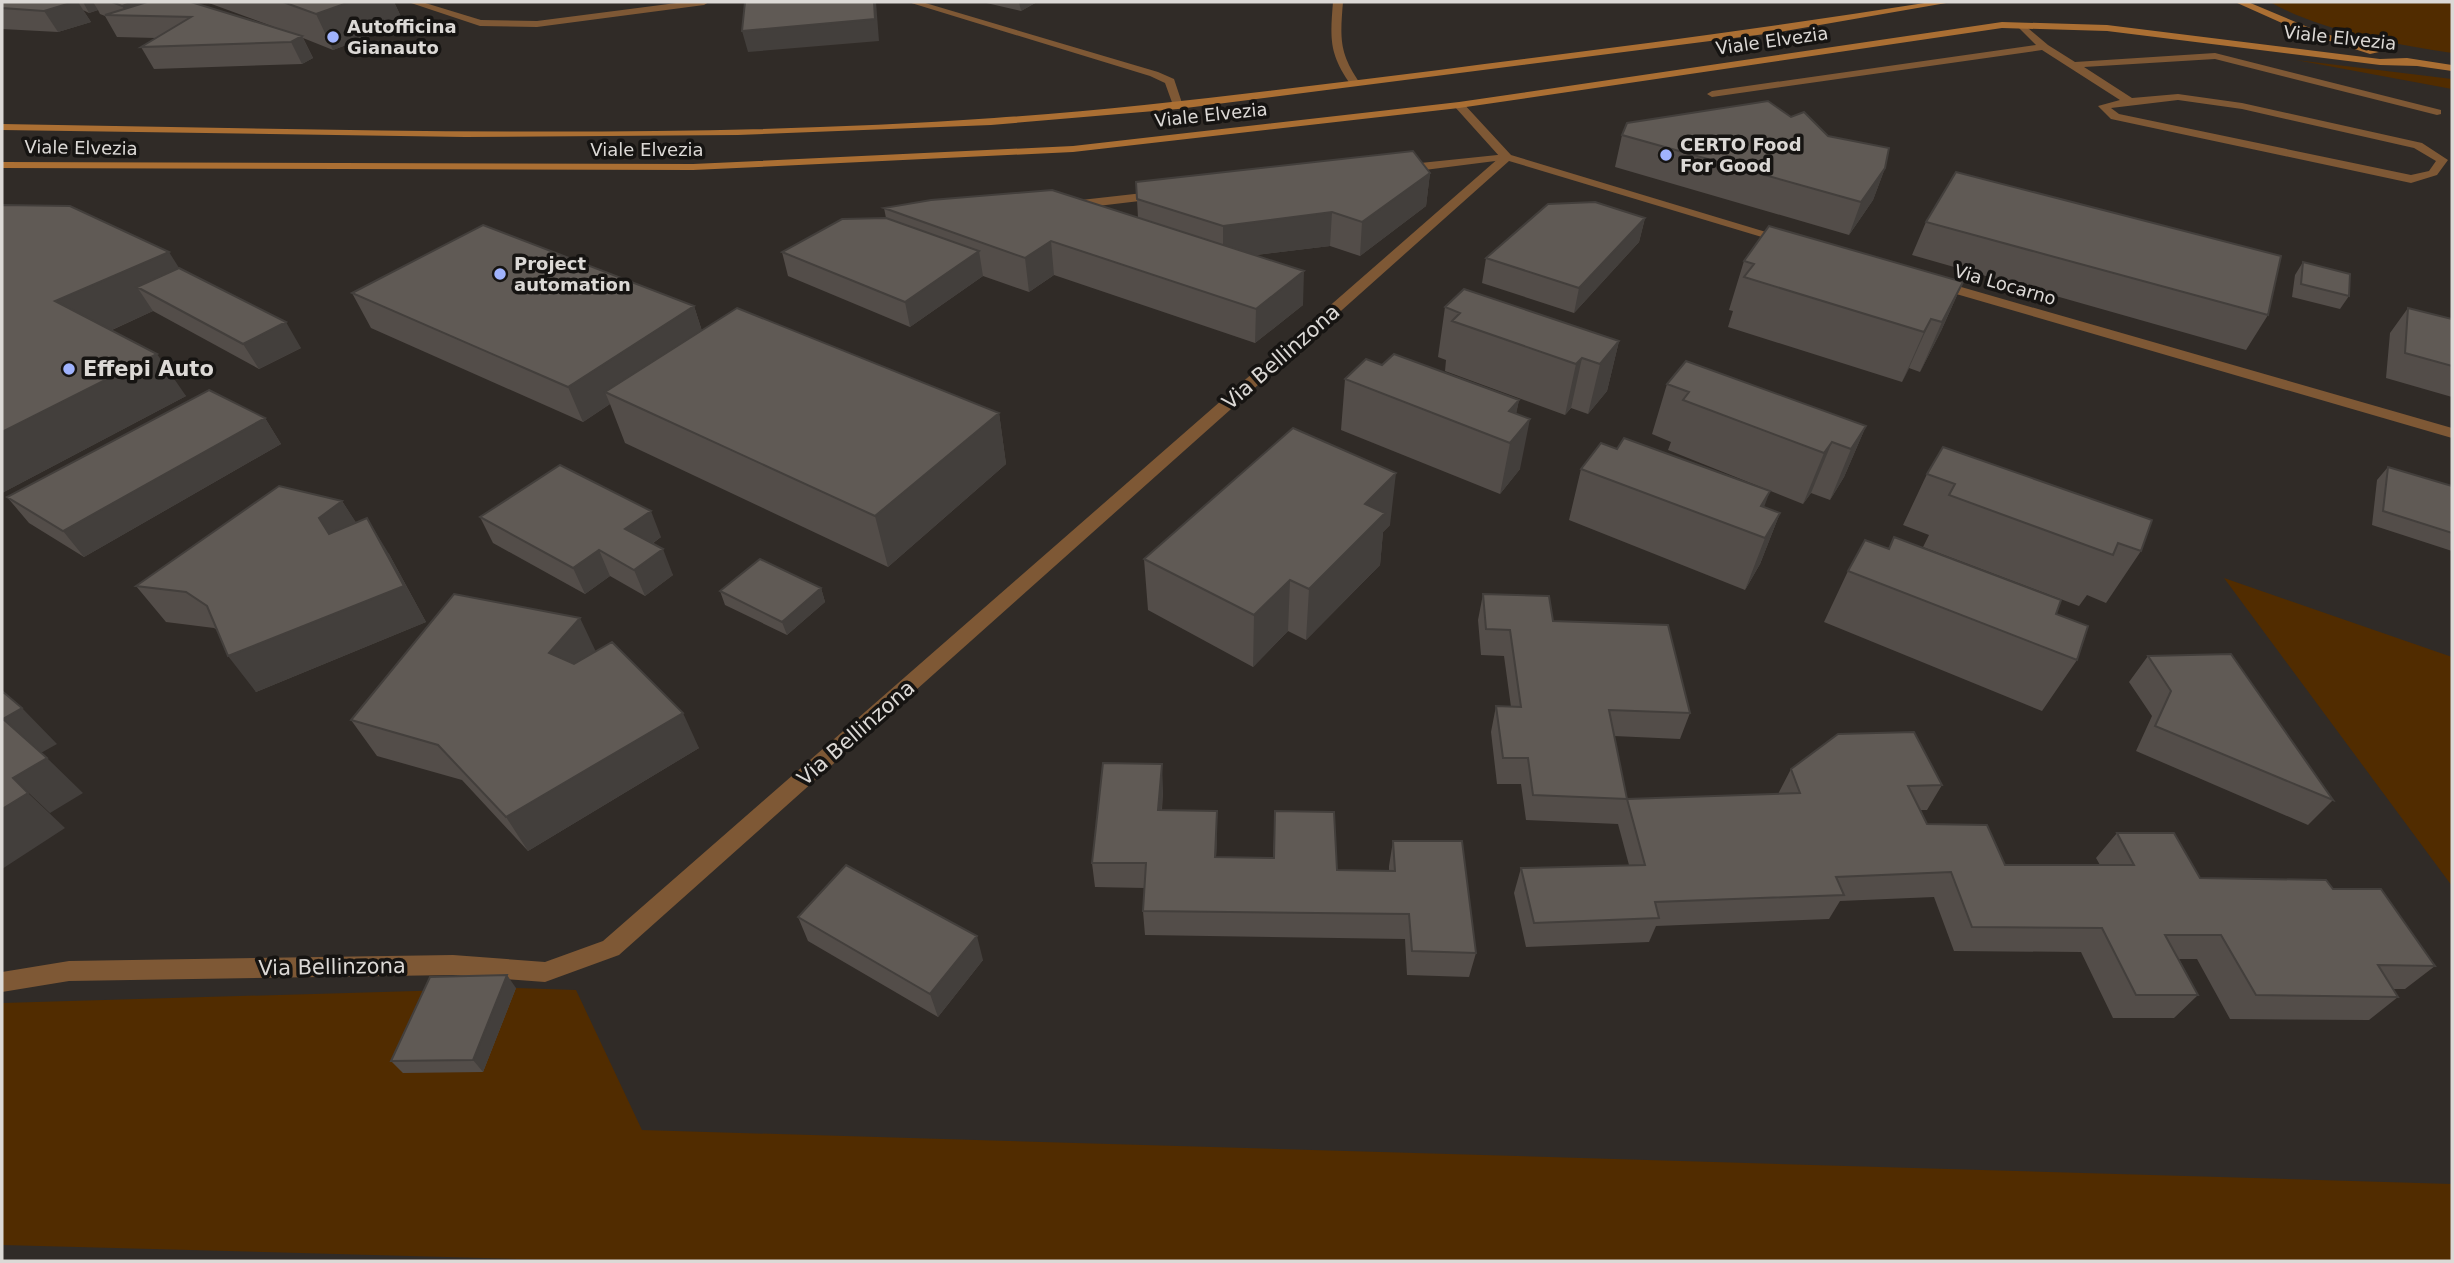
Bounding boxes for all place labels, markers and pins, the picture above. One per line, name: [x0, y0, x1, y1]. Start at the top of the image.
place label: Autofficina Gianauto: [347, 16, 457, 58]
marker: Autofficina Gianauto: [325, 29, 341, 45]
place label: CERTO Food For Good: [1680, 134, 1802, 176]
marker: CERTO Food For Good: [1658, 147, 1674, 163]
place label: Project automation: [514, 253, 631, 295]
marker: Project automation: [492, 266, 508, 282]
place label: Effepi Auto: [83, 357, 214, 381]
marker: Effepi Auto: [61, 361, 77, 377]

